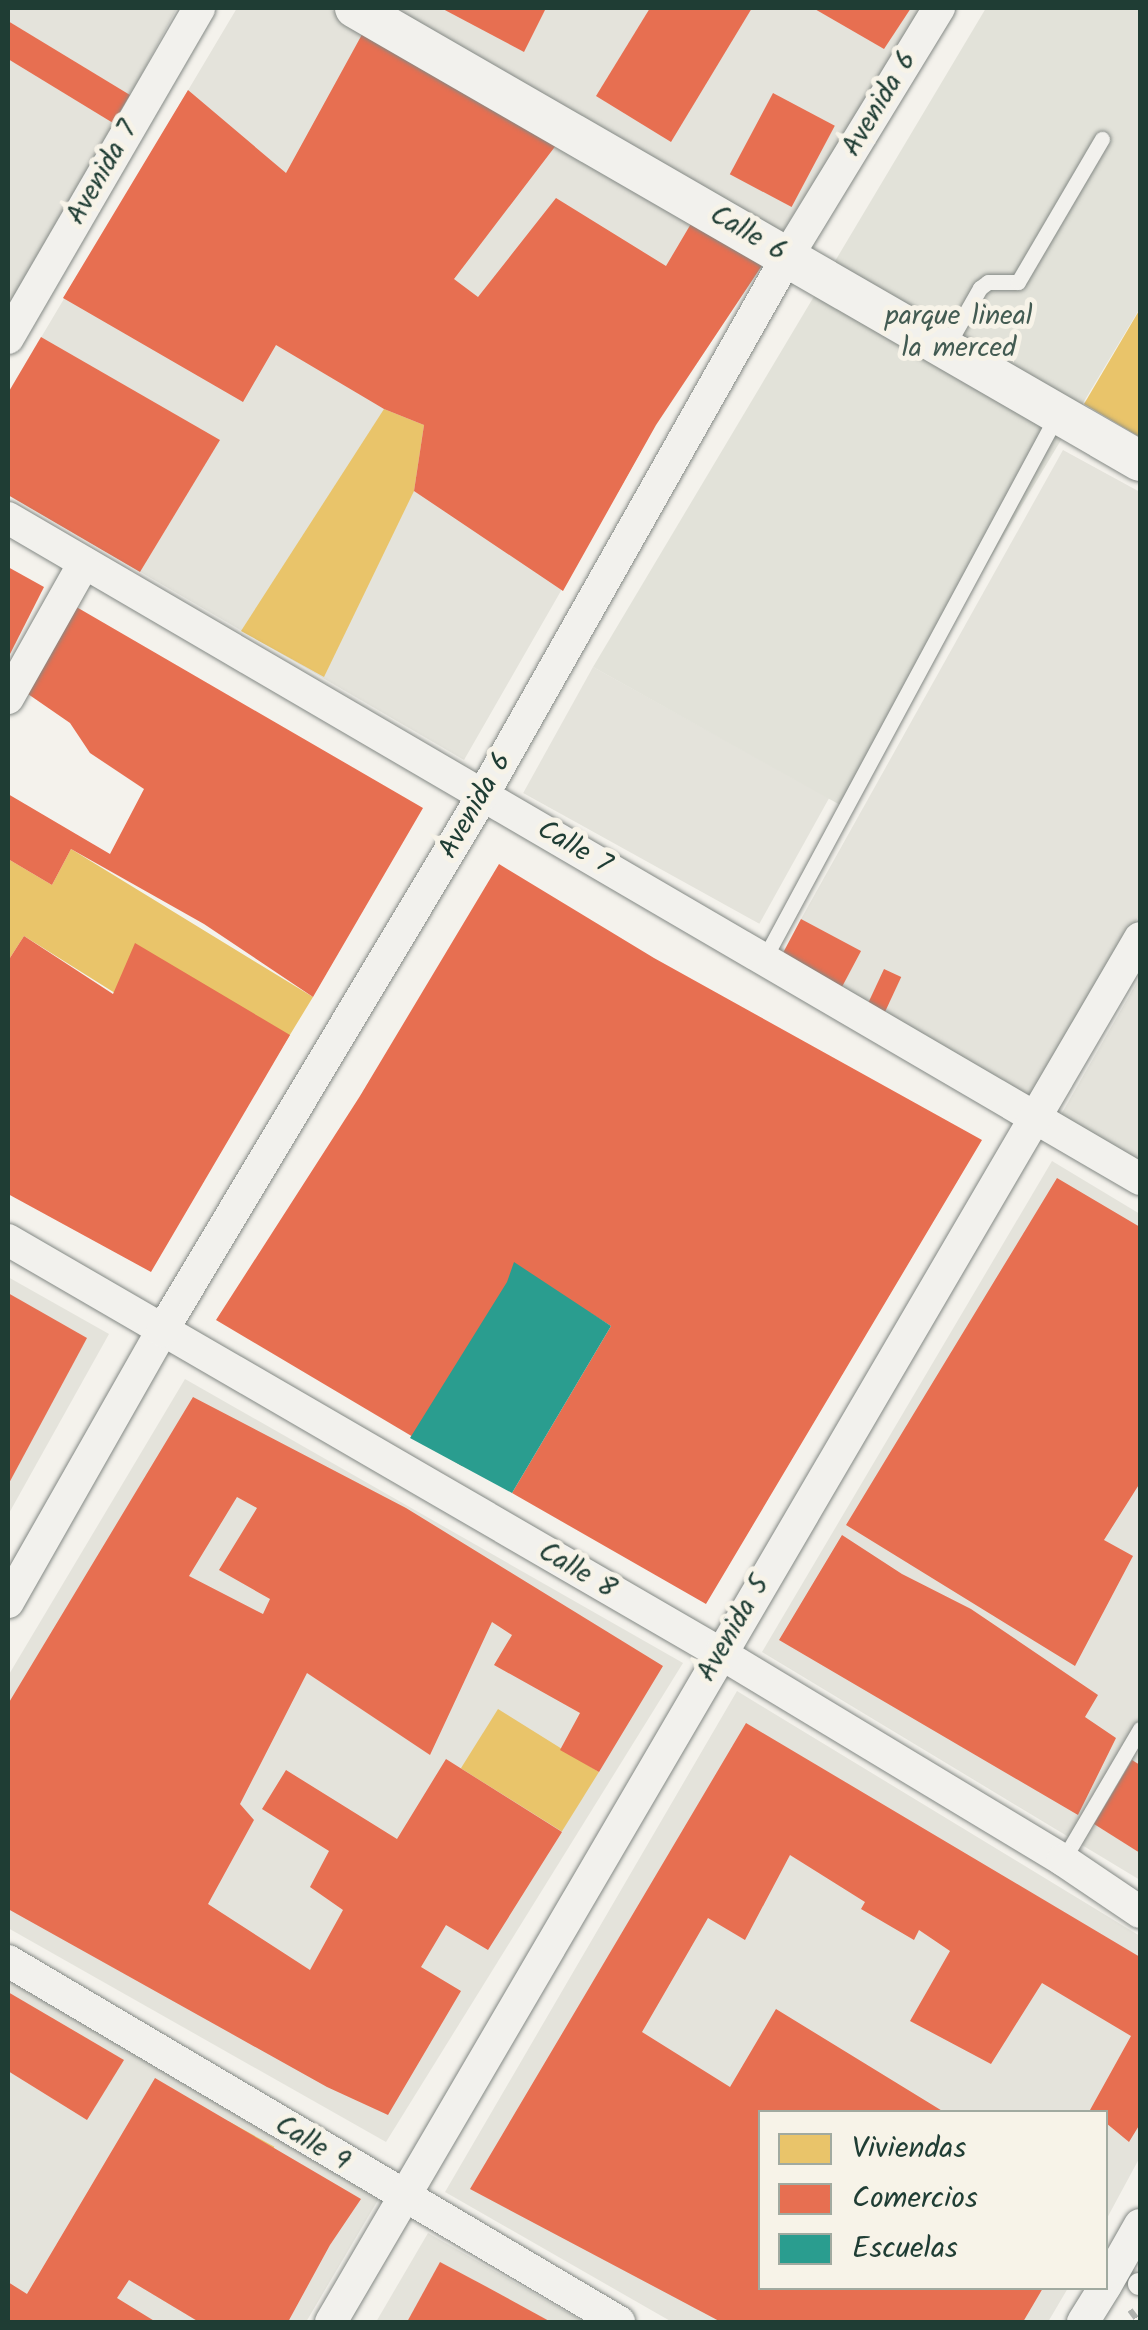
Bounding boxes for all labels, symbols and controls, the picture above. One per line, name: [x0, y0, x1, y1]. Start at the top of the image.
street label: Avenida 6: [835, 45, 925, 163]
street label: Avenida 7: [60, 115, 146, 231]
street label: Calle 6: [704, 199, 792, 269]
park label: parque lineal la merced: [885, 300, 1033, 366]
street label: Avenida 6: [432, 747, 520, 865]
street label: Calle 7: [531, 813, 617, 883]
street label: Calle 8: [532, 1535, 622, 1607]
street label: Avenida 5: [690, 1570, 778, 1688]
street label: Calle 9: [269, 2109, 355, 2179]
legend: [758, 2110, 1108, 2290]
text: Viviendas: [852, 2125, 966, 2173]
text: Comercios: [852, 2175, 978, 2223]
text: Escuelas: [852, 2225, 958, 2273]

